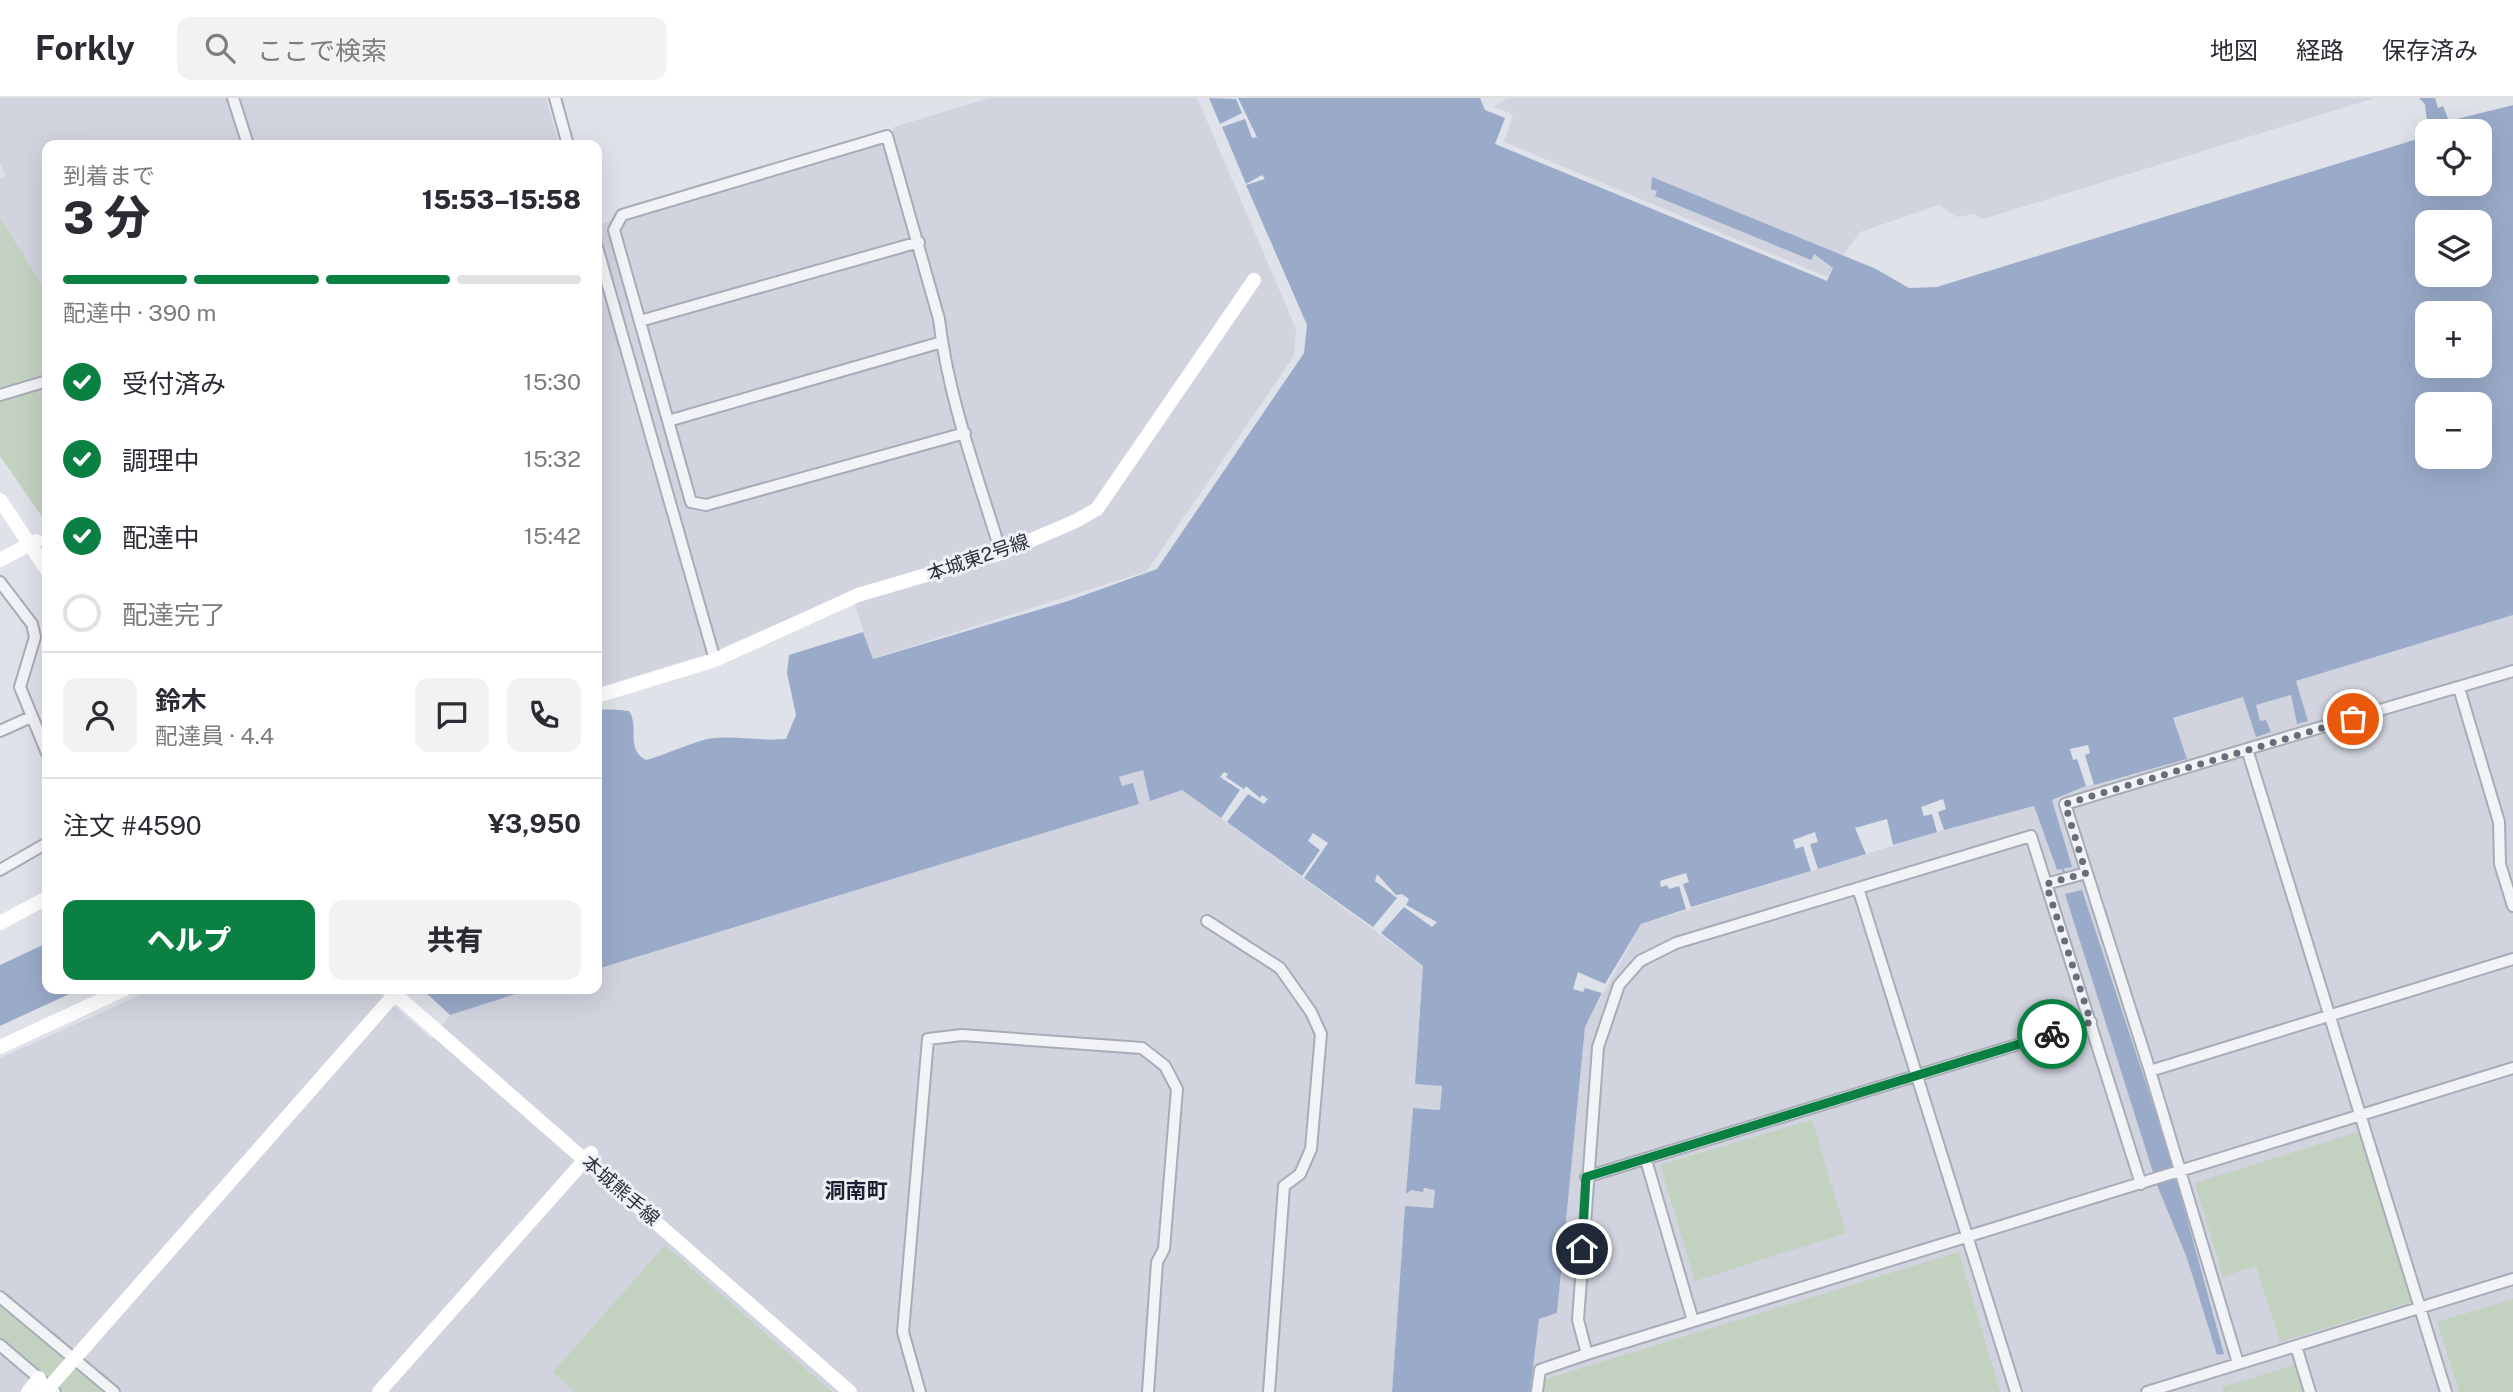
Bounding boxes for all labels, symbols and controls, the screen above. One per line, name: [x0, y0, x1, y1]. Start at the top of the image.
search box: [177, 17, 667, 80]
text: Forkly: [35, 29, 135, 67]
icon: search: [201, 29, 239, 67]
text: ここで検索: [257, 35, 387, 66]
text: 地図: [2210, 36, 2258, 64]
text: 経路: [2296, 36, 2344, 64]
text: 保存済み: [2382, 36, 2478, 64]
map controls: [2415, 119, 2492, 469]
button: locate: [2415, 119, 2492, 196]
text: 到着まで: [63, 162, 155, 189]
text: 15:53–15:58: [422, 184, 581, 215]
text: 3 分: [63, 190, 150, 244]
button: layers: [2415, 210, 2492, 287]
text: 配達中 · 390 m: [63, 299, 216, 326]
button: +: [2415, 301, 2492, 378]
icon: check: [63, 363, 101, 401]
text: 受付済み: [122, 368, 226, 399]
text: 15:30: [523, 368, 581, 395]
button: −: [2415, 392, 2492, 469]
icon: check: [63, 440, 101, 478]
text: 調理中: [122, 445, 200, 476]
text: 15:32: [524, 445, 581, 472]
icon: check: [63, 517, 101, 555]
text: 配達中: [122, 522, 200, 553]
text: 15:42: [524, 522, 581, 549]
street label: 本城東2号線: [924, 529, 1032, 585]
text: 配達完了: [122, 599, 226, 630]
button: person: [63, 678, 137, 752]
button: chat: [415, 678, 489, 752]
button: phone: [507, 678, 581, 752]
text: 鈴木: [155, 685, 207, 716]
pin: [2323, 689, 2383, 749]
icon: bag: [2334, 700, 2372, 738]
text: 配達員 · 4.4: [155, 722, 274, 749]
text: ¥3,950: [488, 808, 581, 839]
text: 注文 #4590: [63, 810, 202, 841]
button: ヘルプ: [63, 900, 315, 980]
button: 共有: [329, 900, 581, 980]
courier: [2017, 999, 2087, 1069]
icon: bike: [2033, 1015, 2071, 1053]
street label: 本城熊手線: [578, 1151, 664, 1229]
district label: 洞南町: [825, 1178, 888, 1203]
pin: [1552, 1219, 1612, 1279]
icon: home: [1563, 1230, 1601, 1268]

